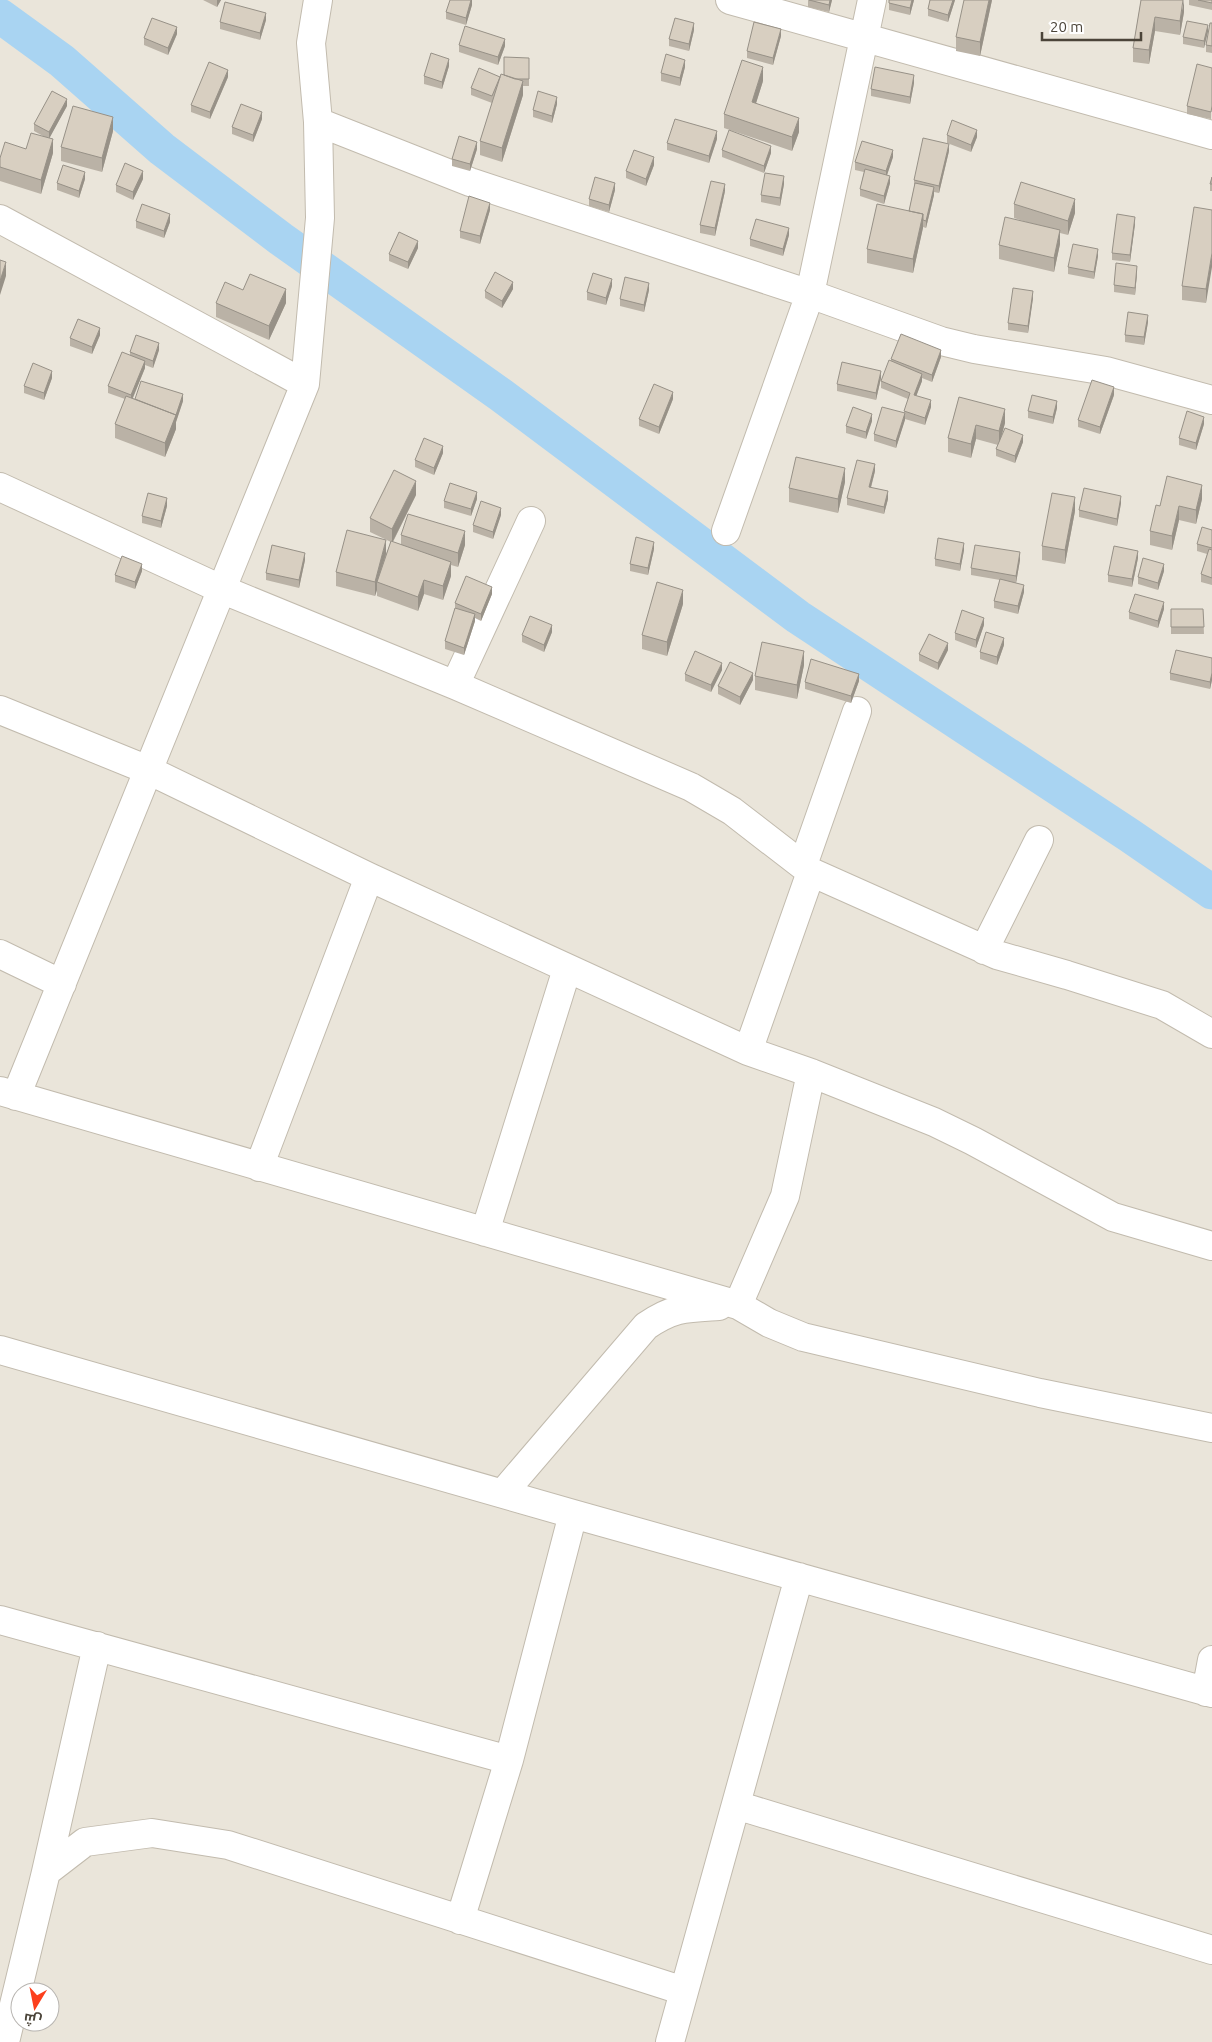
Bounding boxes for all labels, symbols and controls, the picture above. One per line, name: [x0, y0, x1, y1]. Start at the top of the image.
scale bar: [1042, 10, 1141, 42]
text: 20 m: [1050, 18, 1083, 35]
north arrow: [10, 1982, 60, 2032]
text: ش: [22, 2009, 43, 2029]

